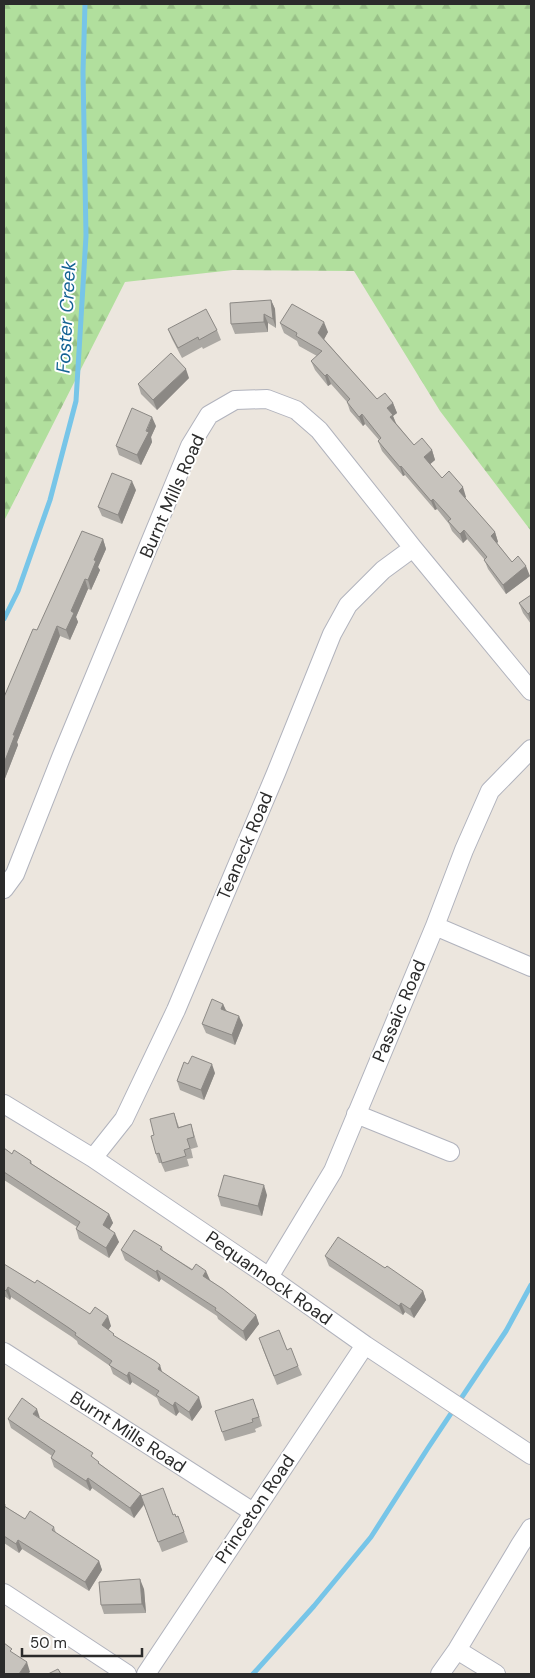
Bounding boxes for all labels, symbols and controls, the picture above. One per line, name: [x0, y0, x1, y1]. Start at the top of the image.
water label: Foster Creek: [51, 260, 81, 374]
street label: Burnt Mills Road: [134, 430, 210, 562]
street label: Teaneck Road: [211, 788, 279, 904]
street label: Passaic Road: [367, 956, 431, 1066]
street label: Pequannock Road: [201, 1225, 337, 1331]
street label: Burnt Mills Road: [66, 1386, 190, 1478]
street label: Princeton Road: [210, 1450, 300, 1568]
scale bar: [22, 1626, 142, 1658]
text: 50 m: [30, 1633, 67, 1653]

